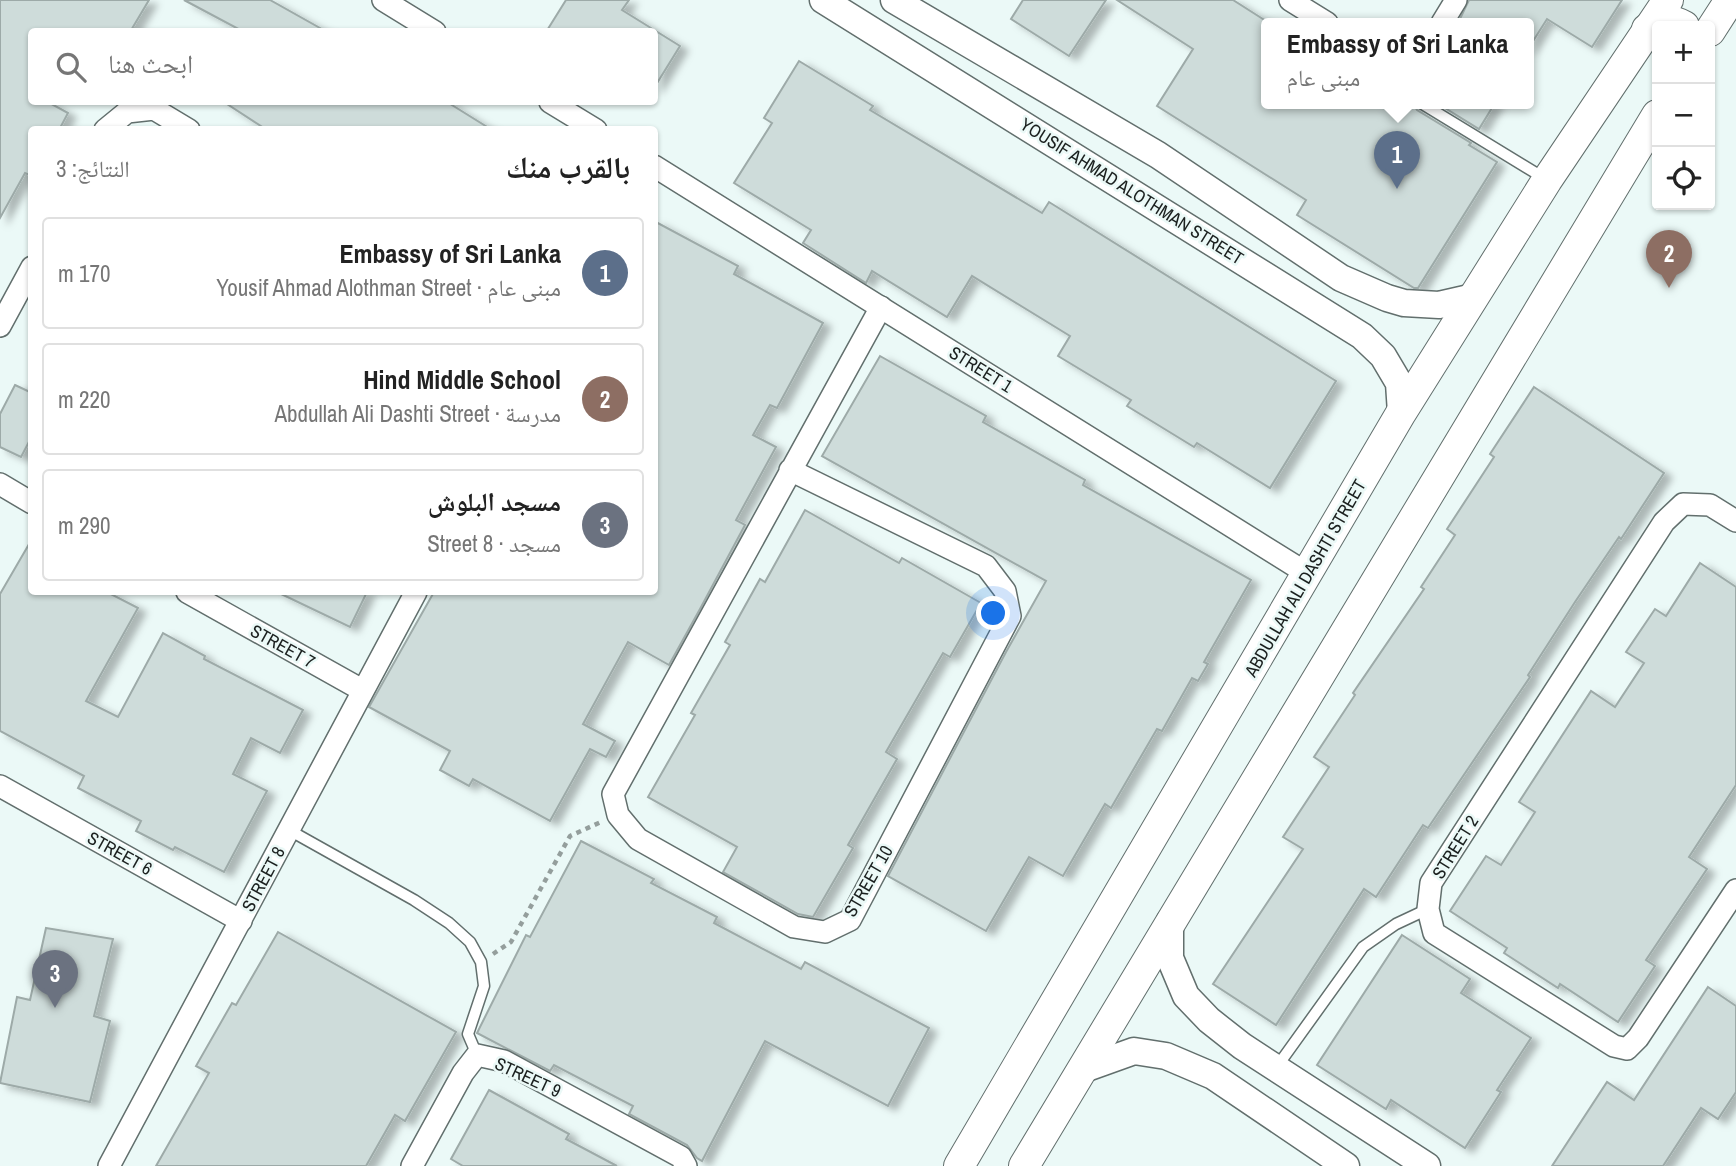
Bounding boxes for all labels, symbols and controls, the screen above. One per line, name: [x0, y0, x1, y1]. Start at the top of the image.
popup: [1261, 18, 1534, 109]
map controls: [1652, 21, 1715, 210]
button: +: [1652, 21, 1715, 84]
text: Embassy of Sri Lanka: [1287, 26, 1508, 61]
search box: [28, 28, 658, 105]
text: ابحث هنا: [108, 46, 193, 81]
icon: search: [52, 48, 90, 86]
text: مبنى عام: [1287, 62, 1360, 93]
button: −: [1652, 84, 1715, 147]
street label: YOUSIF AHMAD ALOTHMAN STREET: [1015, 112, 1249, 270]
pin: 1: [1374, 131, 1420, 189]
text: بالقرب منك: [506, 147, 630, 187]
button: locate: [1652, 147, 1715, 210]
text: النتائج: 3: [56, 153, 130, 184]
pin: 2: [1646, 230, 1692, 288]
text: Embassy of Sri Lanka: [339, 236, 561, 271]
text: 170 m: [58, 258, 110, 289]
text: 1: [600, 258, 610, 289]
text: مبنى عام · Yousif Ahmad Alothman Street: [216, 272, 561, 303]
street label: STREET 1: [945, 340, 1018, 399]
text: Hind Middle School: [363, 362, 561, 397]
text: 220 m: [58, 384, 110, 415]
text: 2: [600, 384, 610, 415]
text: مدرسة · Abdullah Ali Dashti Street: [275, 398, 561, 429]
street label: ABDULLAH ALI DASHTI STREET: [1238, 475, 1372, 682]
text: مسجد البلوش: [428, 484, 561, 519]
text: 290 m: [58, 510, 110, 541]
text: 3: [600, 510, 610, 541]
text: مسجد · Street 8: [427, 528, 561, 559]
your location: [976, 596, 1010, 630]
street label: STREET 7: [246, 618, 320, 674]
street label: STREET 2: [1426, 811, 1484, 883]
street label: STREET 6: [83, 825, 157, 881]
street label: STREET 10: [838, 841, 898, 921]
street label: STREET 8: [235, 842, 291, 916]
pin: 3: [32, 950, 78, 1008]
street label: STREET 9: [491, 1051, 565, 1103]

